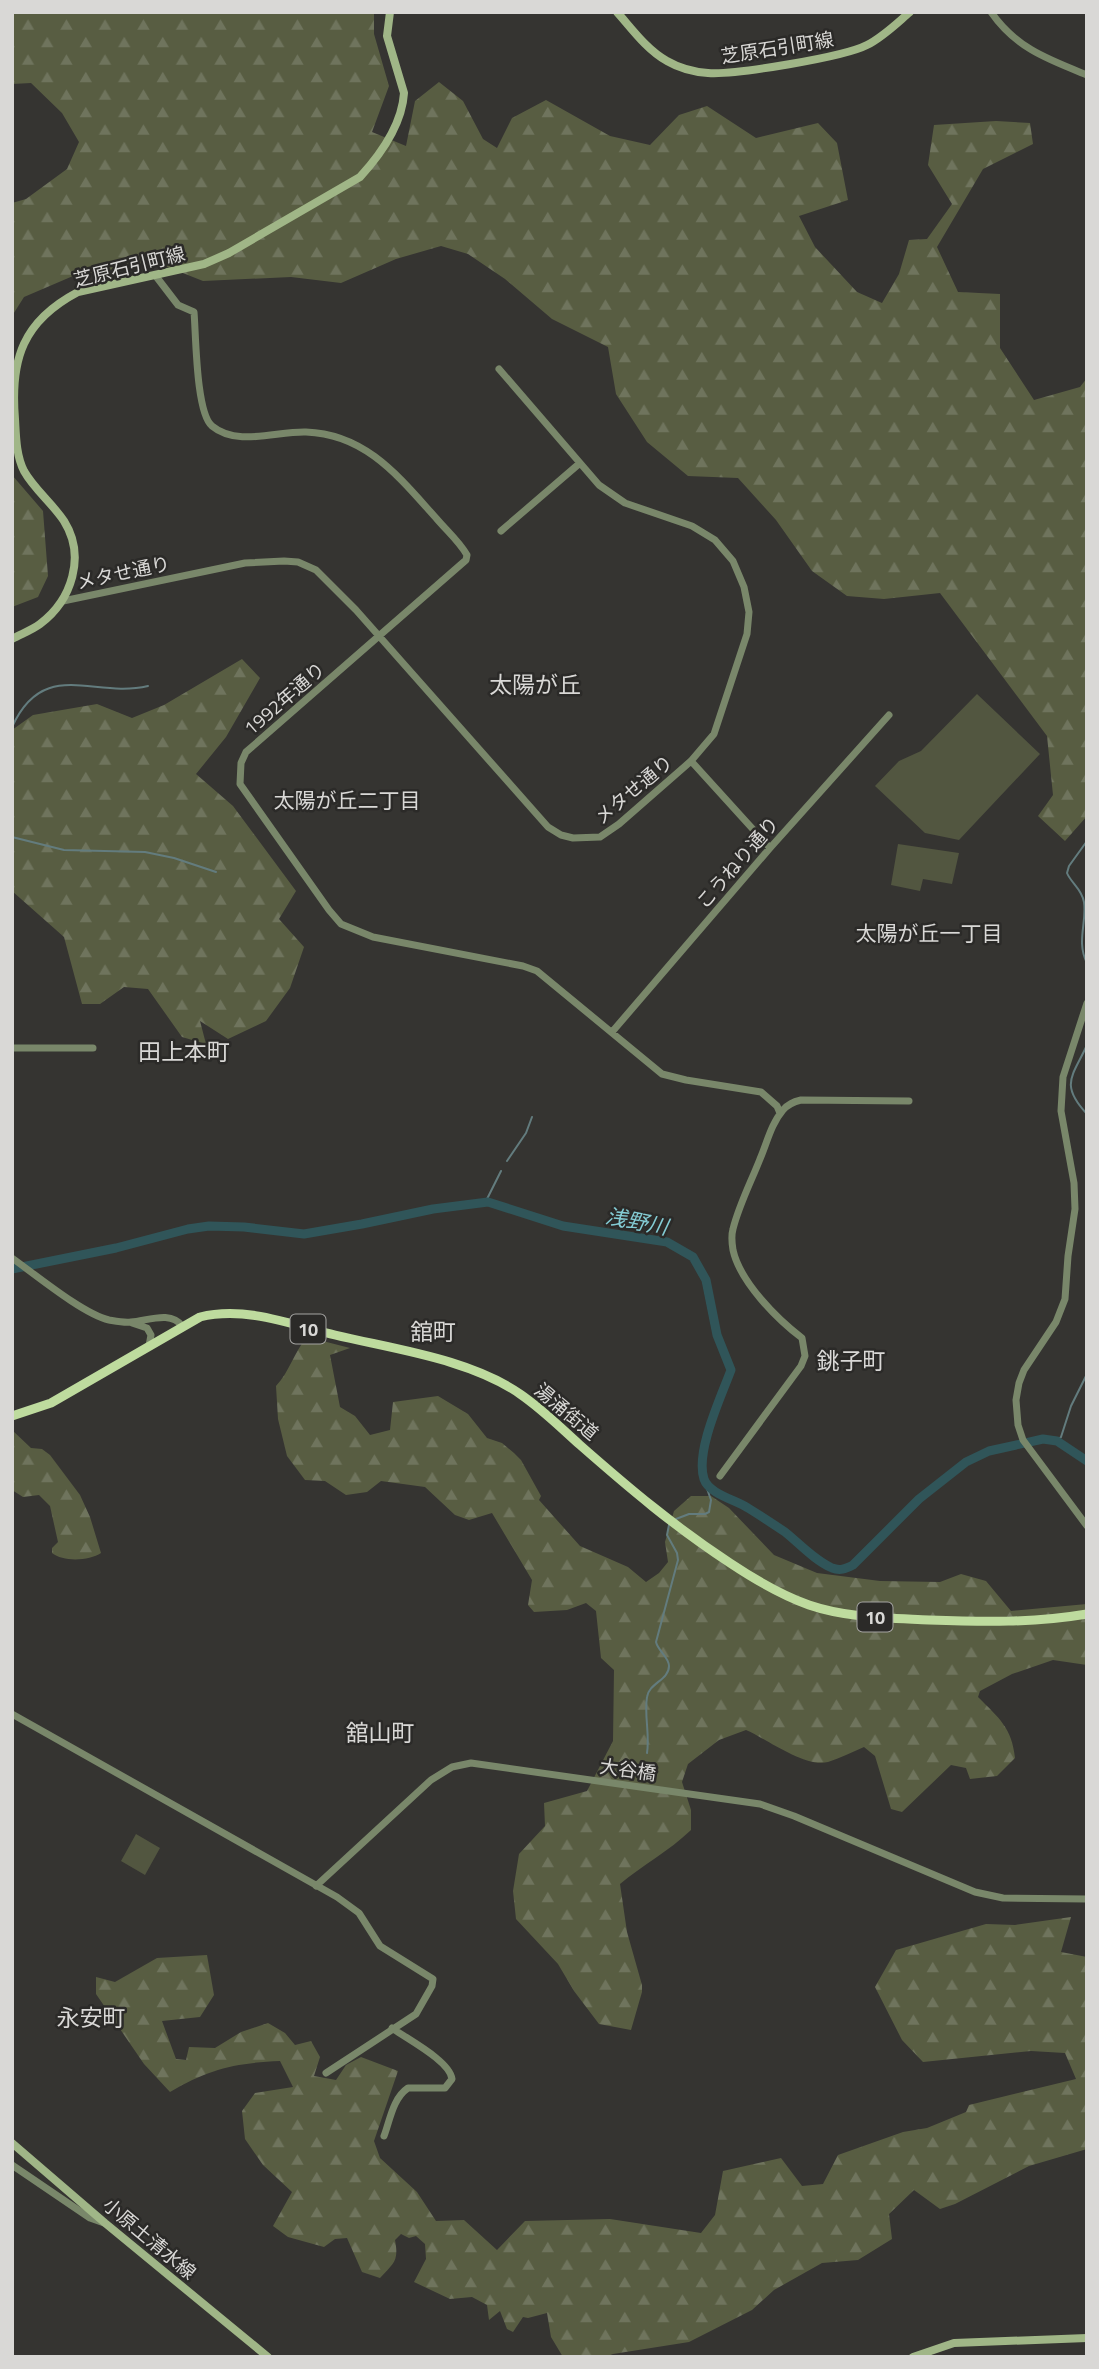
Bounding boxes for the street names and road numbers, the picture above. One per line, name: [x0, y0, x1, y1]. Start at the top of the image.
street label: 芝原石引町線: [718, 24, 836, 70]
street label: 芝原石引町線: [70, 238, 188, 294]
street label: メタせ通り: [74, 548, 172, 596]
street label: 1992年通り: [237, 654, 331, 742]
street label: メタせ通り: [587, 747, 679, 831]
street label: こうねり通り: [689, 809, 785, 915]
road number: 10: [290, 1314, 326, 1344]
street label: 湯涌街道: [529, 1375, 605, 1447]
road number: 10: [858, 1602, 892, 1632]
street label: 大谷橋: [598, 1751, 658, 1787]
street label: 小原土清水線: [97, 2190, 203, 2286]

